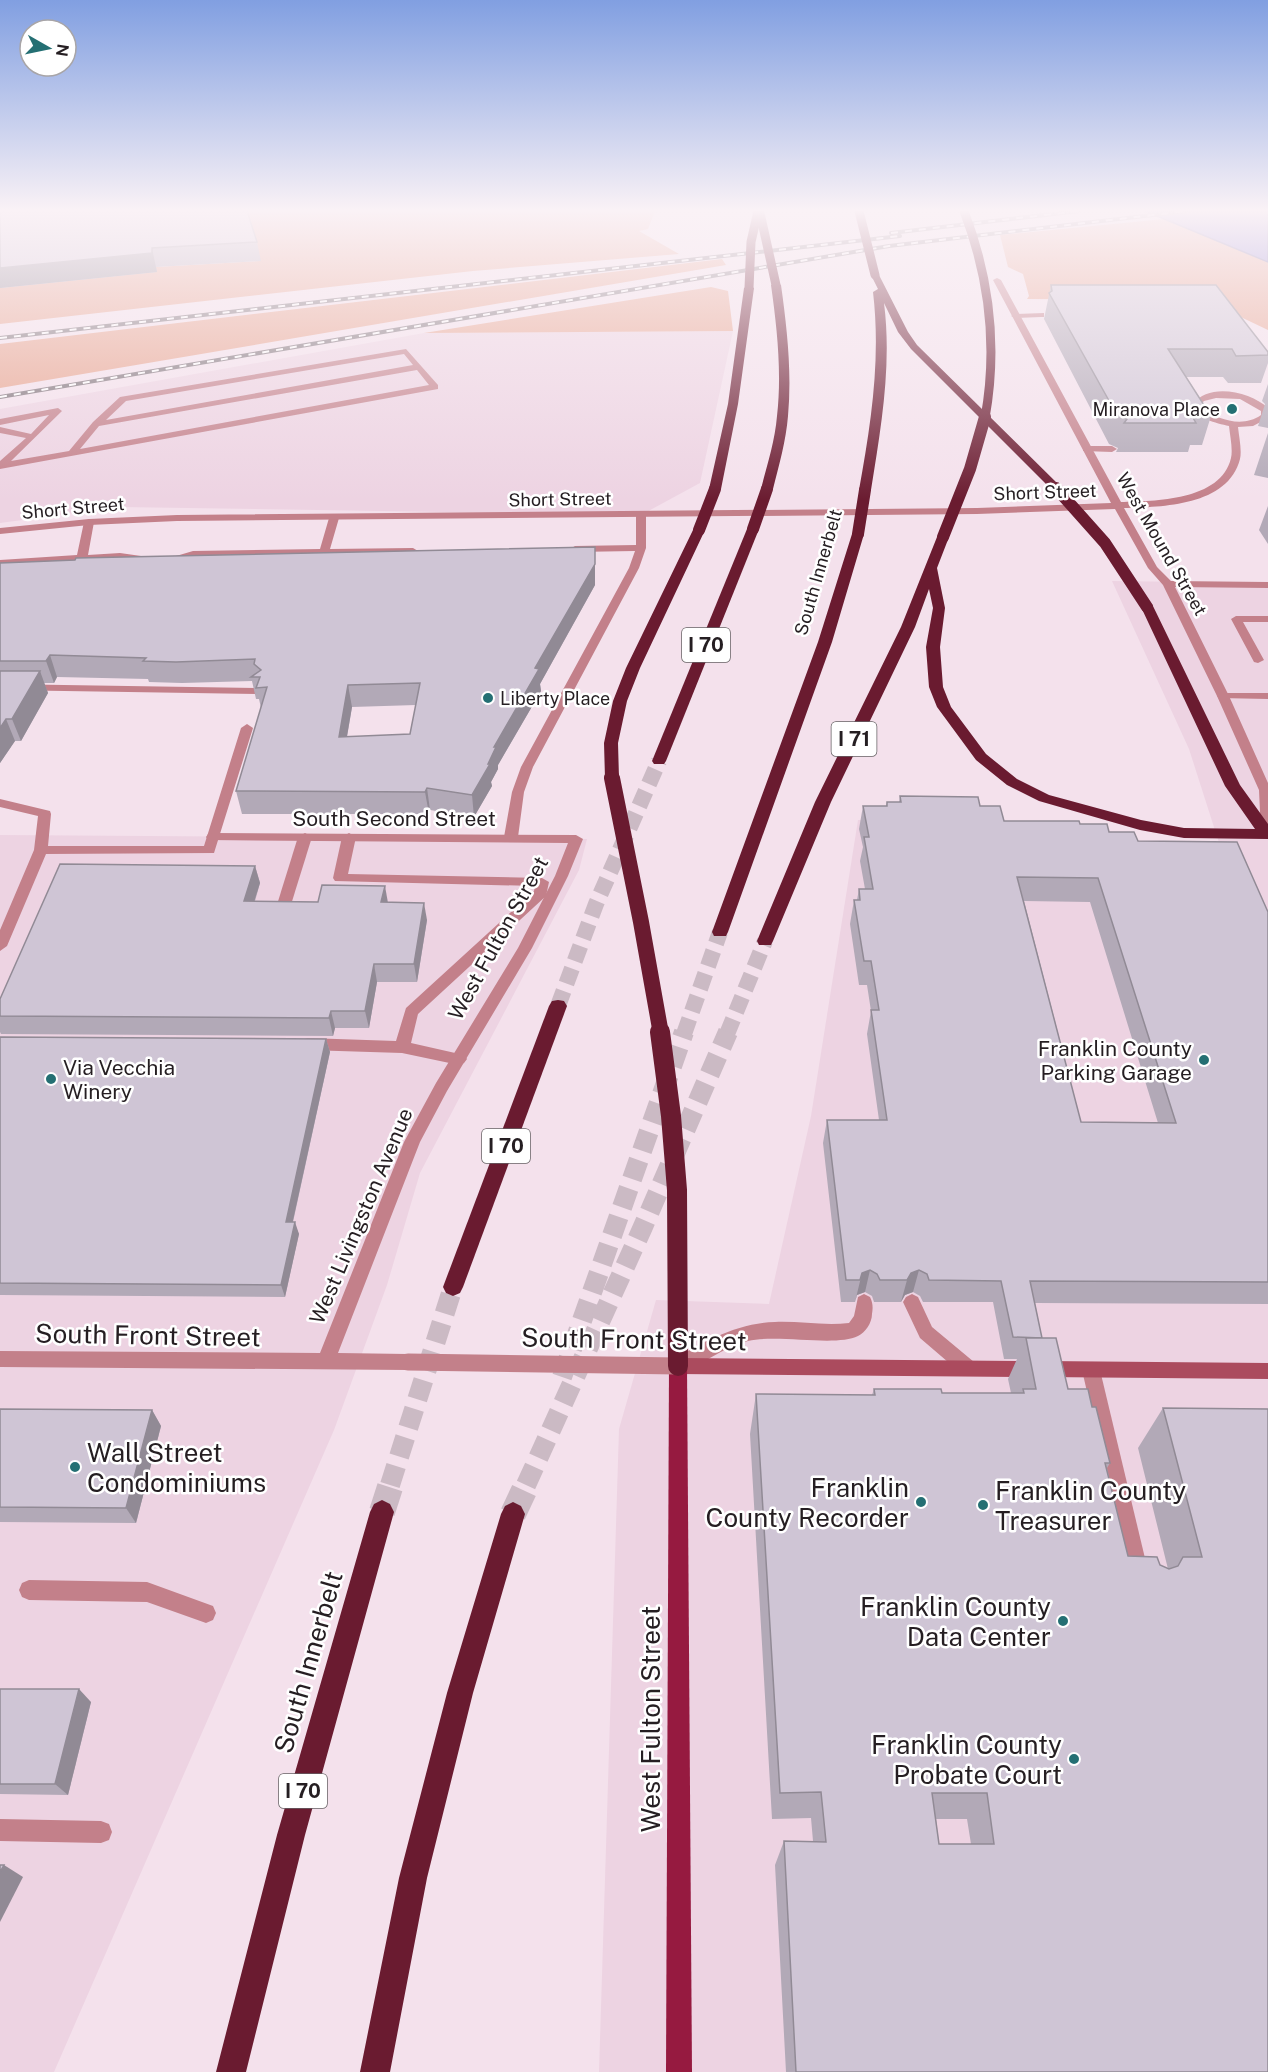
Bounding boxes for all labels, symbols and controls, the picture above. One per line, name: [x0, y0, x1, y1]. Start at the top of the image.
north arrow: [18, 18, 78, 78]
text: N: [52, 43, 73, 58]
place label: Miranova Place: [1093, 399, 1220, 420]
marker: Miranova Place: [1225, 402, 1239, 416]
street label: West Mound Street: [1113, 469, 1211, 619]
street label: Short Street: [993, 480, 1097, 504]
street label: Short Street: [508, 488, 612, 510]
street label: Short Street: [21, 493, 125, 523]
street label: South Innerbelt: [790, 507, 846, 637]
road number: I 70: [682, 628, 730, 662]
place label: Liberty Place: [500, 688, 610, 709]
marker: Liberty Place: [481, 691, 495, 705]
road number: I 71: [832, 722, 876, 756]
street label: South Second Street: [292, 806, 496, 831]
street label: West Fulton Street: [443, 852, 553, 1024]
place label: Franklin County Parking Garage: [1038, 1036, 1192, 1085]
marker: Franklin County Parking Garage: [1197, 1053, 1211, 1067]
place label: Via Vecchia Winery: [63, 1055, 175, 1104]
marker: Via Vecchia Winery: [44, 1072, 58, 1086]
street label: West Livingston Avenue: [304, 1104, 418, 1328]
road number: I 70: [482, 1129, 530, 1163]
street label: South Front Street: [35, 1318, 261, 1352]
street label: South Front Street: [521, 1322, 747, 1356]
place label: Wall Street Condominiums: [87, 1437, 266, 1498]
marker: Wall Street Condominiums: [68, 1460, 82, 1474]
place label: Franklin County Recorder: [706, 1472, 909, 1533]
place label: Franklin County Treasurer: [995, 1475, 1186, 1536]
marker: Franklin County Recorder: [914, 1495, 928, 1509]
marker: Franklin County Treasurer: [976, 1498, 990, 1512]
street label: South Innerbelt: [267, 1567, 349, 1757]
place label: Franklin County Data Center: [860, 1591, 1051, 1652]
street label: West Fulton Street: [635, 1606, 666, 1832]
marker: Franklin County Data Center: [1056, 1614, 1070, 1628]
place label: Franklin County Probate Court: [871, 1729, 1062, 1790]
marker: Franklin County Probate Court: [1067, 1752, 1081, 1766]
road number: I 70: [279, 1774, 327, 1808]

